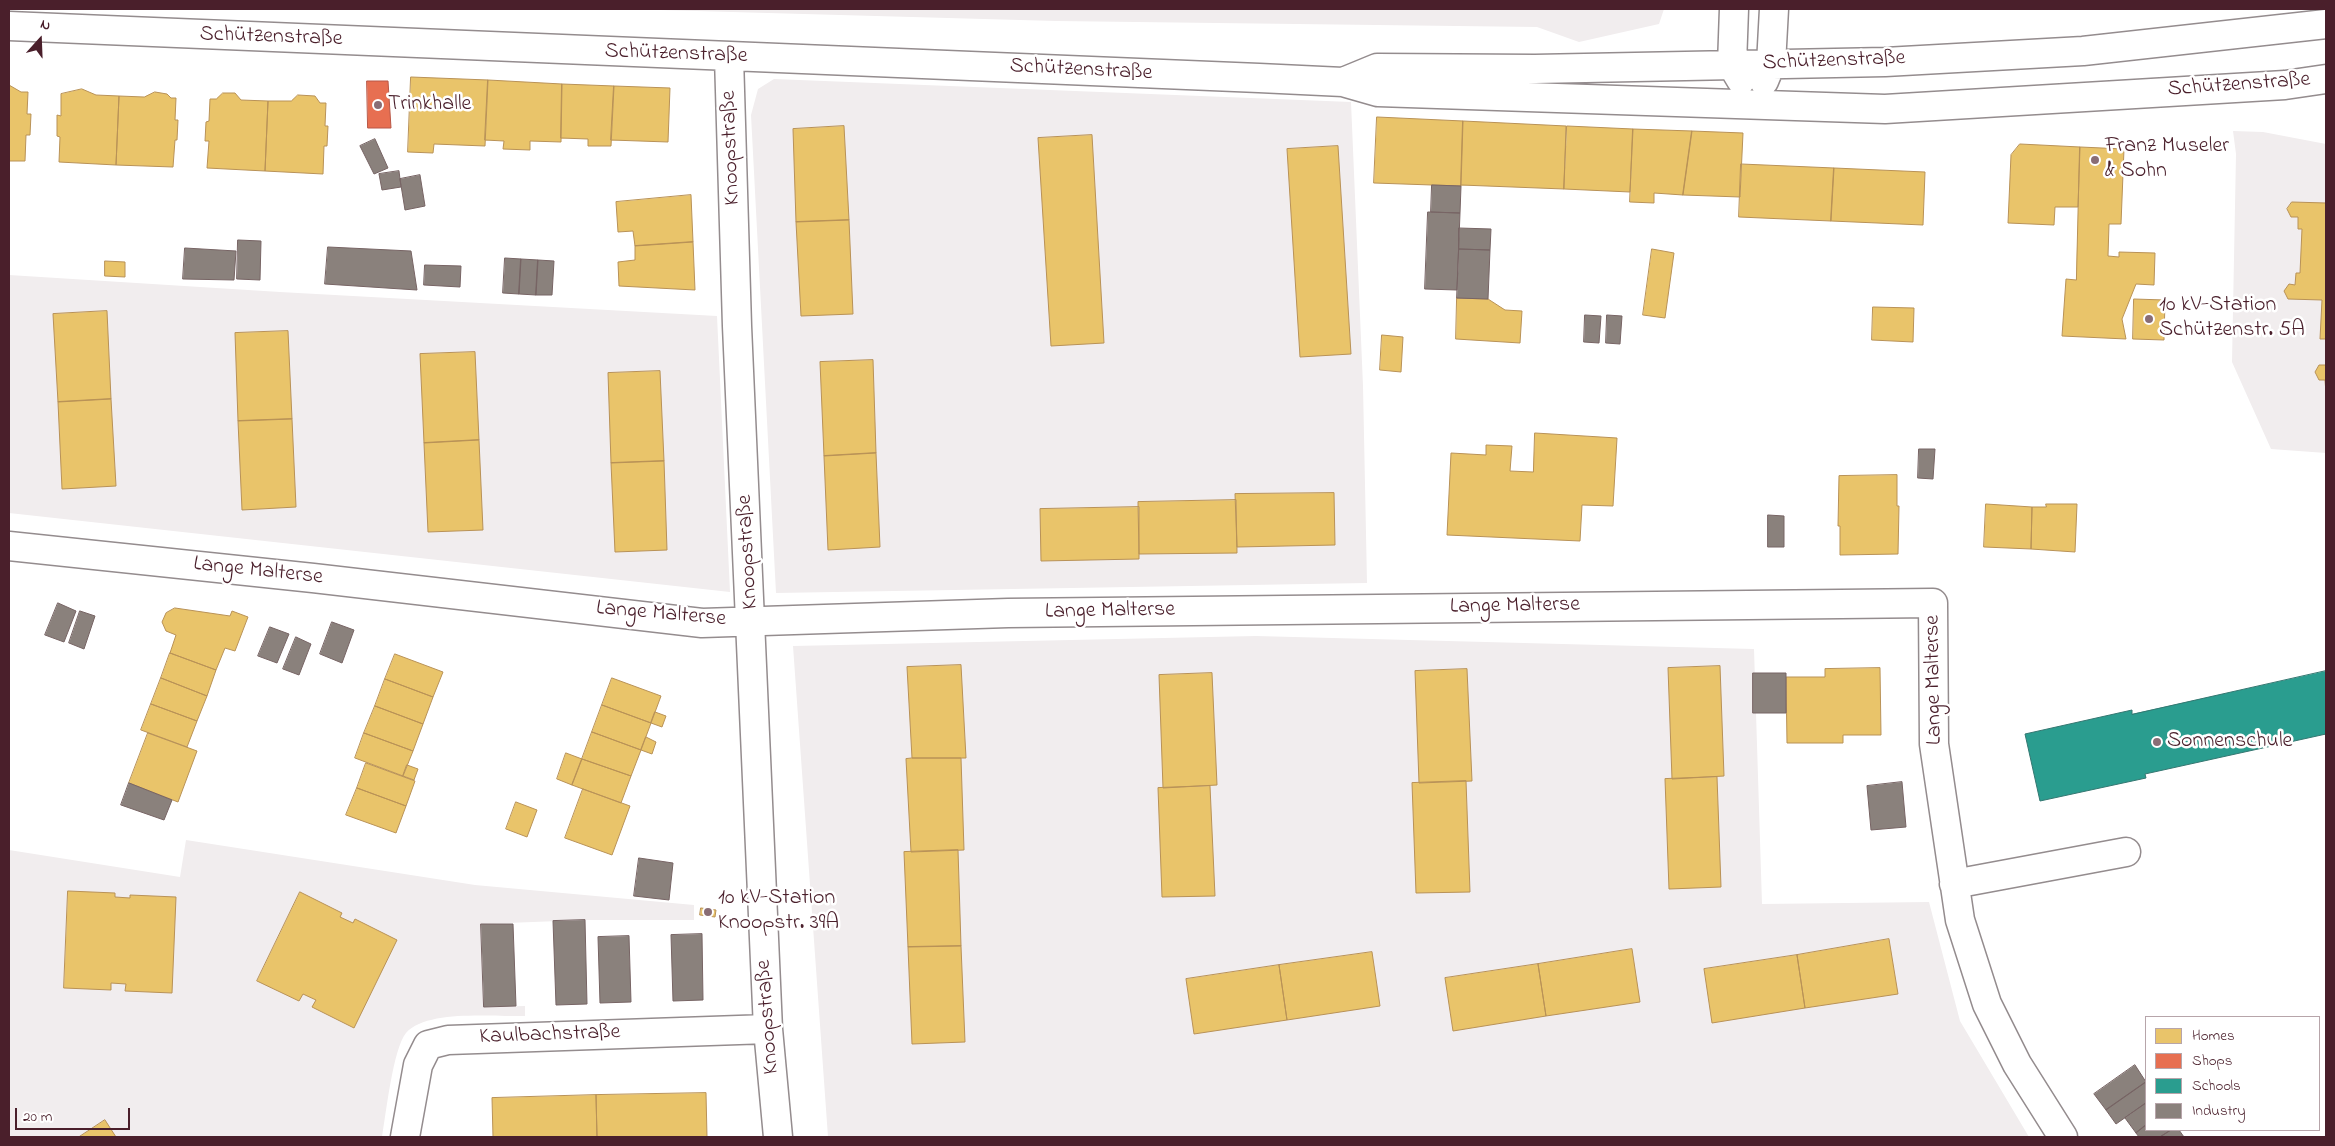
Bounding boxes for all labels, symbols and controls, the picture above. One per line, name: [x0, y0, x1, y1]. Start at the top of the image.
text: N: [37, 14, 53, 37]
north arrow: [15, 15, 65, 65]
street label: Schützenstraße: [199, 22, 343, 54]
street label: Schützenstraße: [604, 39, 748, 71]
street label: Schützenstraße: [1762, 46, 1906, 78]
street label: Schützenstraße: [1009, 54, 1153, 88]
street label: Schützenstraße: [2167, 68, 2311, 104]
street label: Knoopstraße: [717, 90, 747, 206]
place label: Trinkhalle: [388, 92, 471, 118]
marker: Trinkhalle: [372, 99, 384, 111]
place label: Franz Museler & Sohn: [2105, 134, 2229, 185]
marker: Franz Museler & Sohn: [2089, 154, 2101, 166]
place label: 10 kV-Station Schützenstr. 5A: [2159, 293, 2305, 344]
marker: 10 kV-Station Schützenstr. 5A: [2143, 313, 2155, 325]
street label: Knoopstraße: [733, 494, 765, 610]
street label: Lange Malterse: [192, 552, 324, 592]
street label: Lange Malterse: [1450, 593, 1580, 621]
street label: Lange Malterse: [595, 596, 727, 634]
street label: Lange Malterse: [1045, 598, 1175, 626]
street label: Lange Malterse: [1921, 615, 1949, 745]
place label: Sonnenschule: [2167, 729, 2292, 755]
marker: Sonnenschule: [2151, 736, 2163, 748]
place label: 10 kV-Station Knoopstr. 39A: [718, 886, 839, 938]
marker: 10 kV-Station Knoopstr. 39A: [702, 906, 714, 918]
street label: Knoopstraße: [752, 959, 786, 1075]
legend: [2145, 1016, 2320, 1131]
street label: Kaulbachstraße: [479, 1020, 621, 1052]
text: Homes: [2192, 1025, 2235, 1047]
text: Shops: [2192, 1050, 2232, 1072]
text: Schools: [2192, 1075, 2241, 1097]
scale bar: [18, 1098, 132, 1130]
text: Industry: [2192, 1100, 2246, 1122]
text: 20 m: [23, 1106, 52, 1128]

